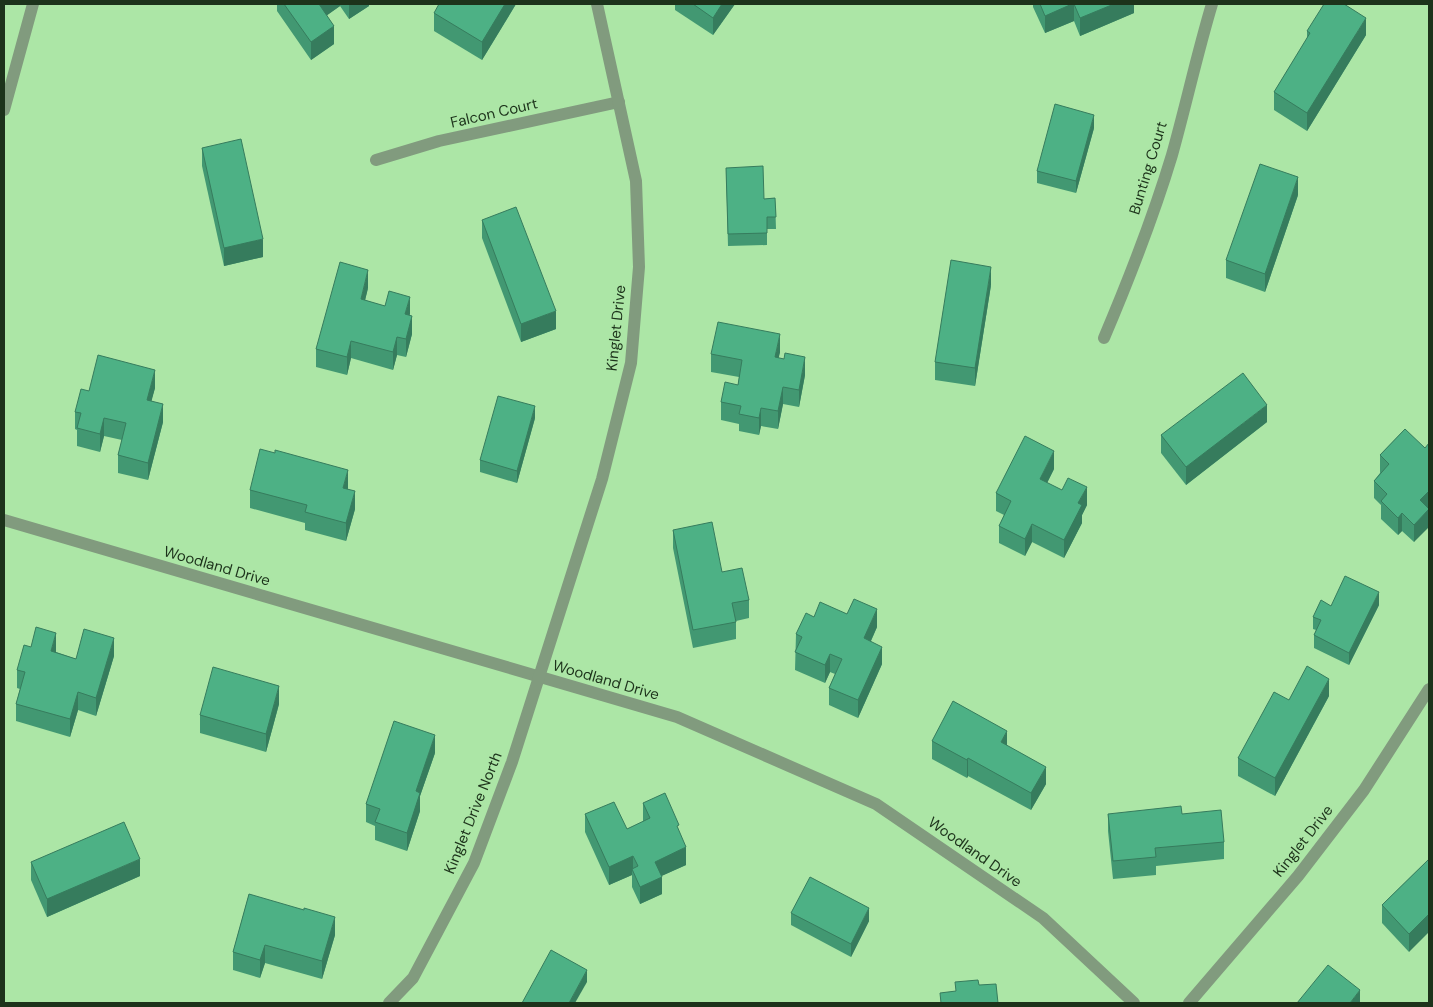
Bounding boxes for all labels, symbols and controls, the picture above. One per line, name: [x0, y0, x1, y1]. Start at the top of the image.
street label: Falcon Court: [448, 93, 540, 133]
street label: Bunting Court: [1124, 119, 1172, 217]
street label: Kinglet Drive: [602, 284, 630, 372]
street label: Woodland Drive: [161, 541, 273, 591]
street label: Woodland Drive: [550, 655, 662, 705]
street label: Kinglet Drive North: [439, 749, 507, 877]
street label: Kinglet Drive: [1269, 801, 1337, 881]
street label: Woodland Drive: [924, 812, 1026, 892]

